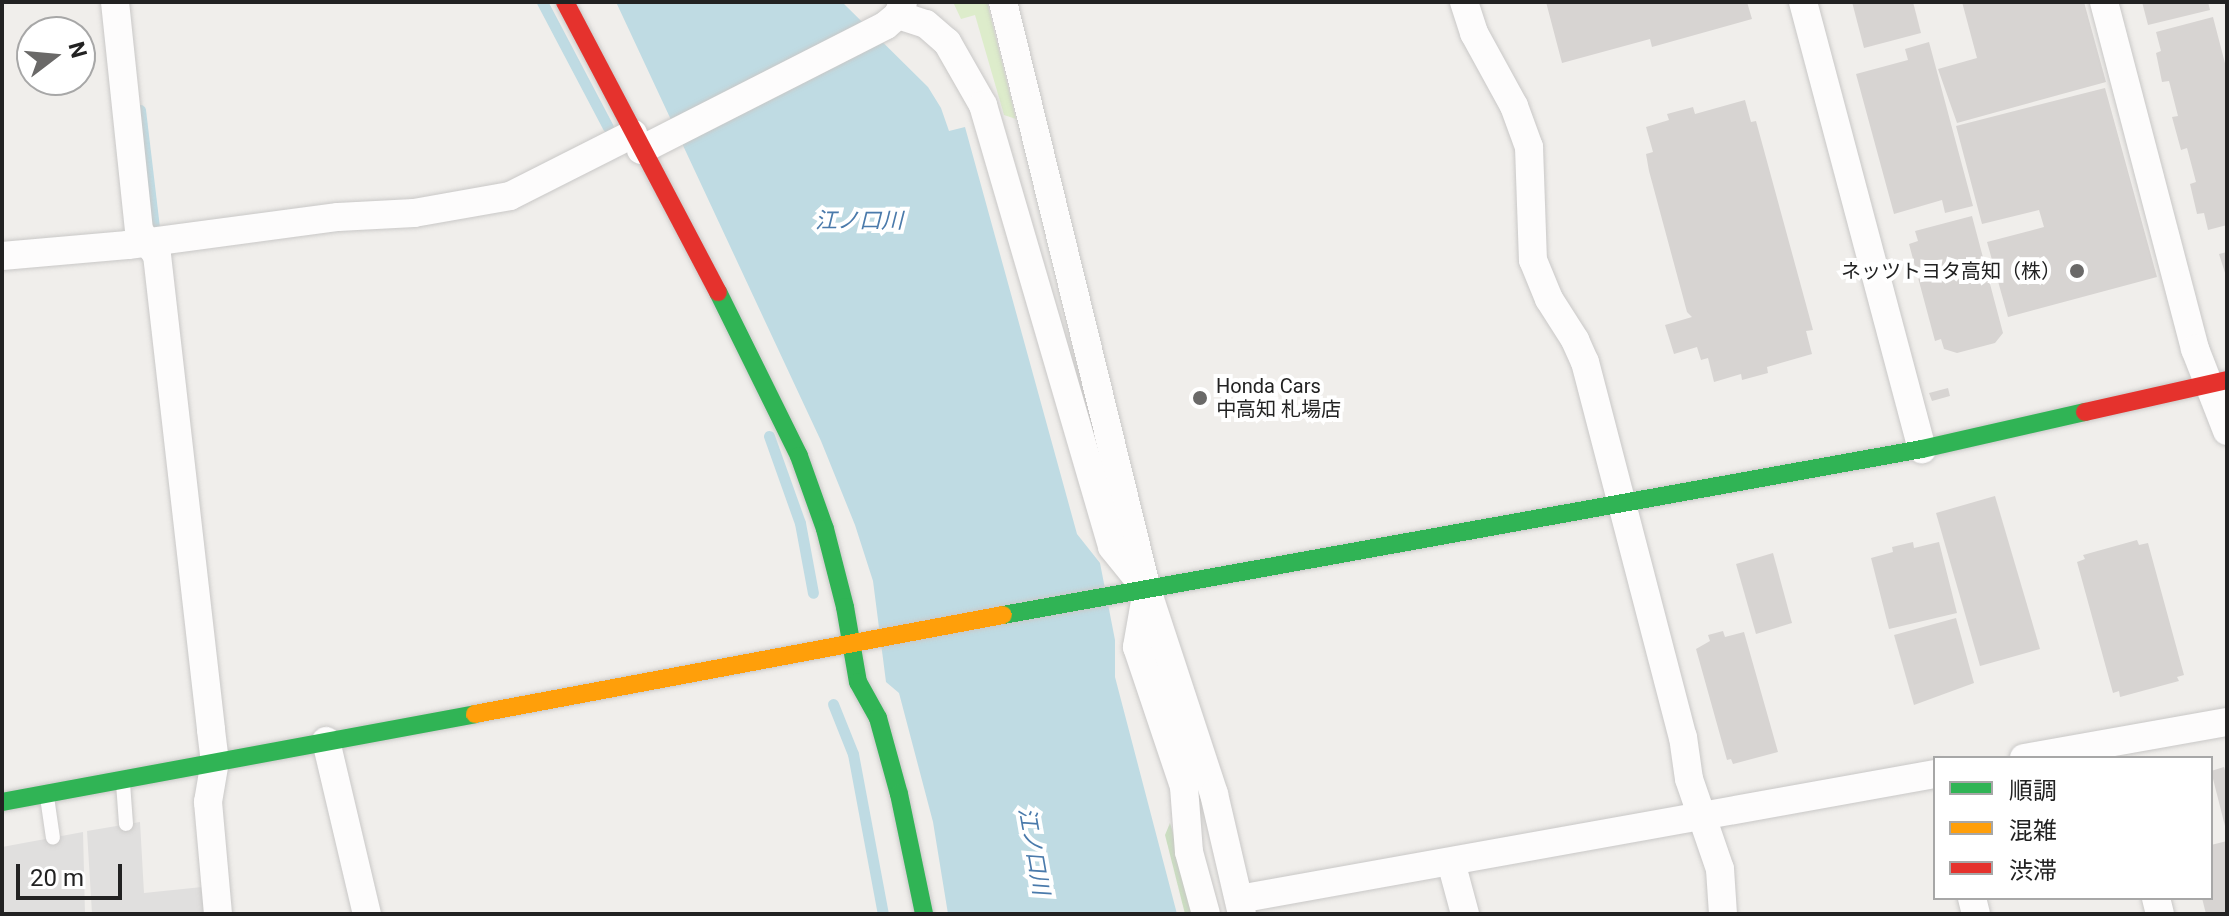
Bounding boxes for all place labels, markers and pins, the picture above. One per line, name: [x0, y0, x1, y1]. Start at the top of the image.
place label: ネッツトヨタ高知（株）: [1841, 259, 2061, 283]
marker: ネッツトヨタ高知（株）: [2068, 262, 2086, 280]
place label: Honda Cars 中高知 札場店: [1216, 374, 1341, 421]
marker: Honda Cars 中高知 札場店: [1191, 389, 1209, 407]

